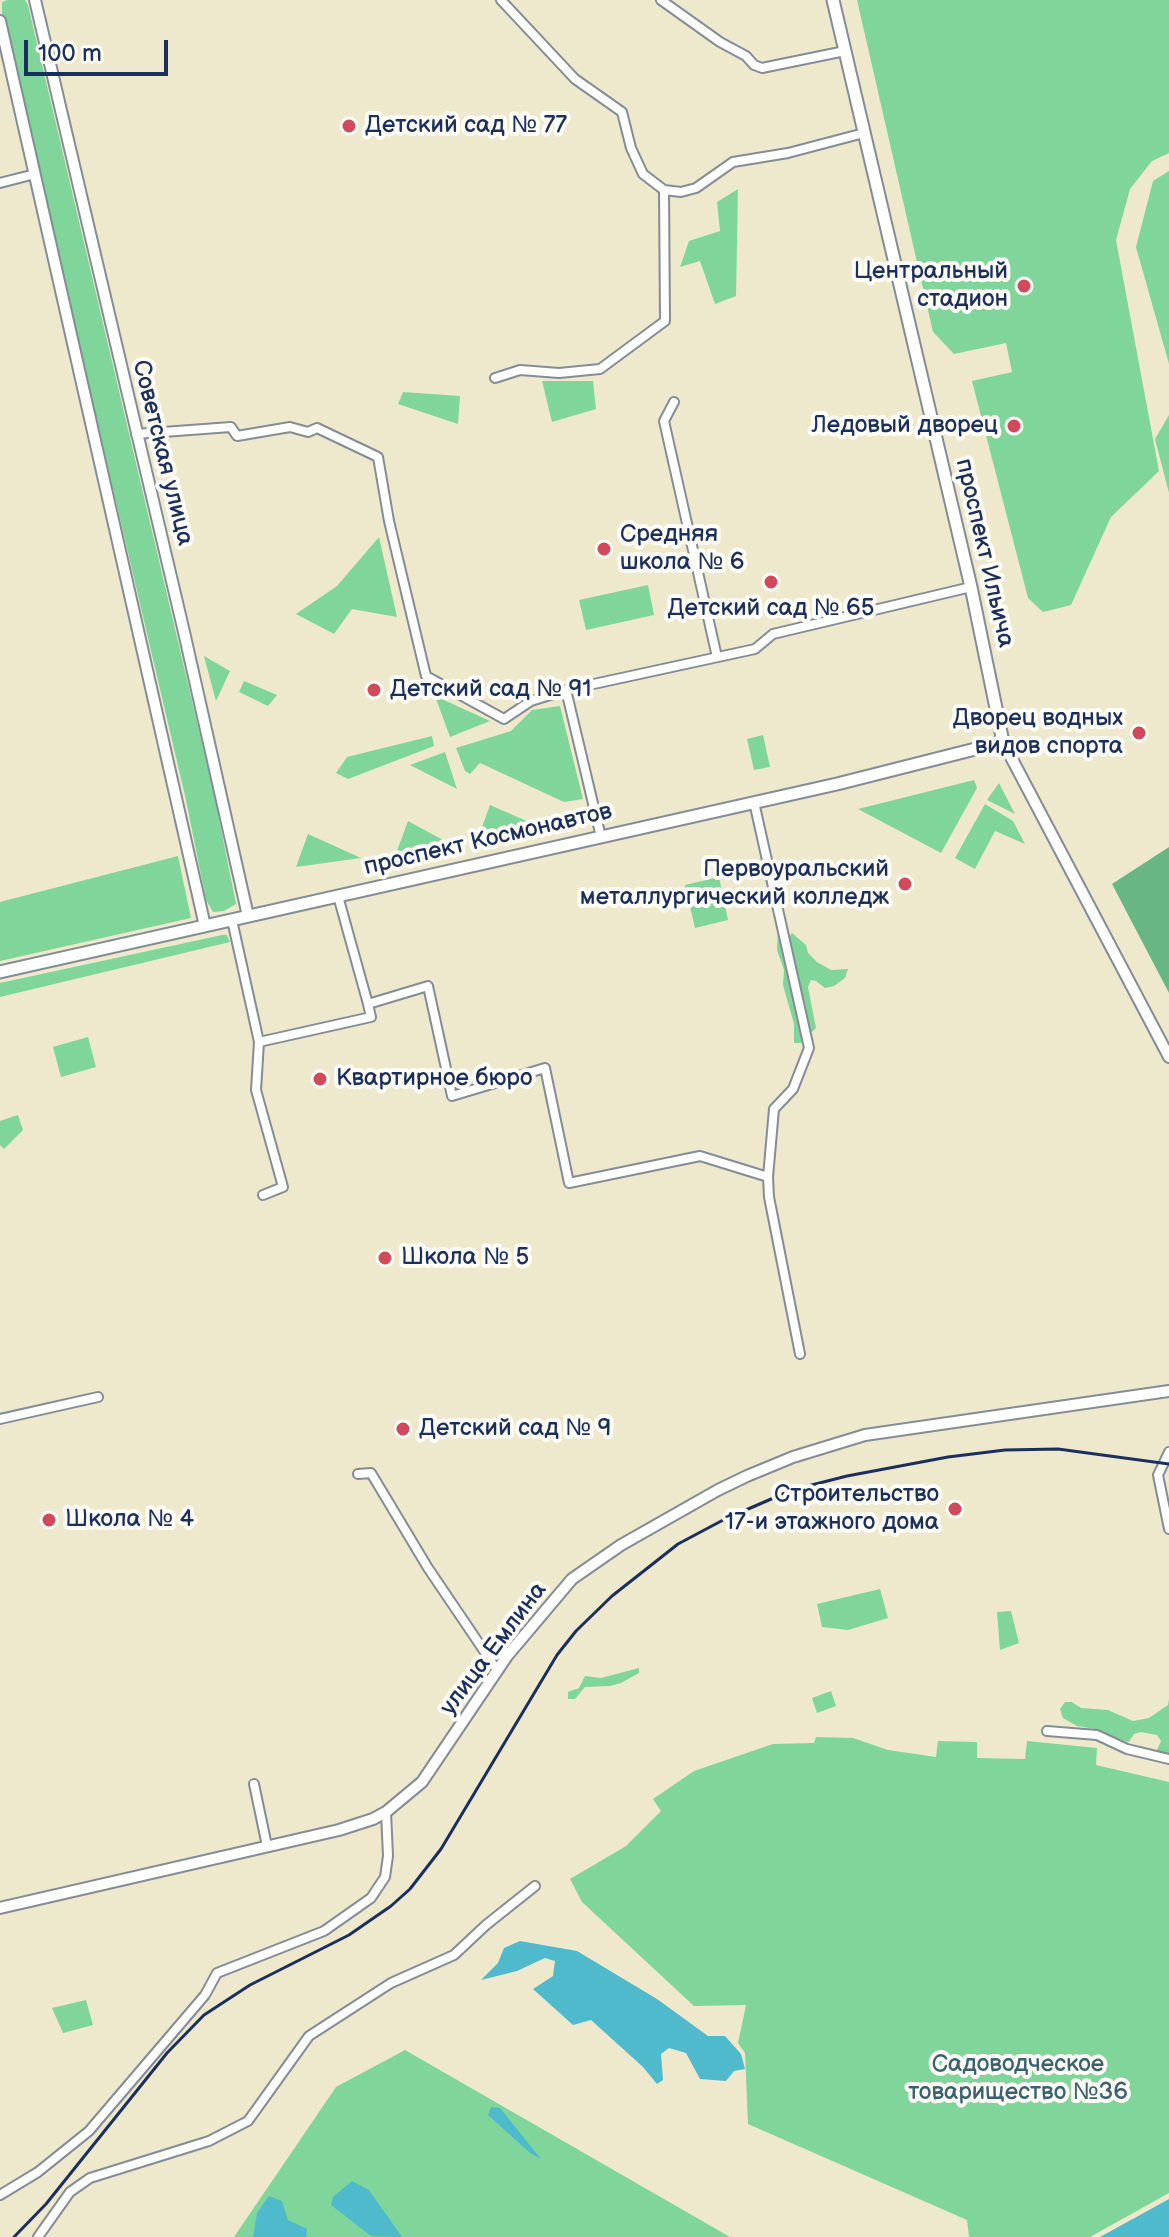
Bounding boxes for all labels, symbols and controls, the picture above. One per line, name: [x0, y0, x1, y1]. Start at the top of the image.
scale bar: [28, 24, 172, 74]
text: 100 m: [38, 39, 102, 68]
place label: Детский сад № 77: [365, 112, 567, 140]
marker: Детский сад № 77: [340, 117, 358, 135]
place label: Центральный стадион: [854, 258, 1008, 314]
marker: Центральный стадион: [1015, 277, 1033, 295]
street label: Советская улица: [125, 357, 199, 549]
place label: Ледовый дворец: [812, 412, 998, 440]
marker: Ледовый дворец: [1005, 417, 1023, 435]
street label: проспект Ильича: [948, 456, 1020, 650]
place label: Средняя школа № 6: [620, 521, 744, 577]
marker: Средняя школа № 6: [595, 540, 613, 558]
marker: Детский сад № 65: [762, 573, 780, 591]
place label: Детский сад № 65: [668, 595, 874, 623]
place label: Детский сад № 91: [390, 676, 592, 704]
marker: Детский сад № 91: [365, 681, 383, 699]
place label: Дворец водных видов спорта: [953, 705, 1123, 761]
marker: Дворец водных видов спорта: [1130, 724, 1148, 742]
street label: проспект Космонавтов: [361, 797, 615, 883]
place label: Первоуральский металлургический колледж: [580, 856, 889, 912]
marker: Первоуральский металлургический колледж: [896, 875, 914, 893]
place label: Квартирное бюро: [336, 1065, 532, 1093]
marker: Квартирное бюро: [311, 1070, 329, 1088]
place label: Школа № 5: [401, 1244, 529, 1272]
marker: Школа № 5: [376, 1249, 394, 1267]
place label: Детский сад № 9: [419, 1415, 611, 1443]
marker: Детский сад № 9: [394, 1420, 412, 1438]
place label: Строительство 17-и этажного дома: [725, 1481, 939, 1537]
marker: Строительство 17-и этажного дома: [946, 1500, 964, 1518]
place label: Школа № 4: [65, 1506, 194, 1534]
marker: Школа № 4: [40, 1511, 58, 1529]
street label: улица Емлина: [435, 1577, 553, 1721]
park label: Садоводческое товарищество №36: [908, 2051, 1128, 2107]

